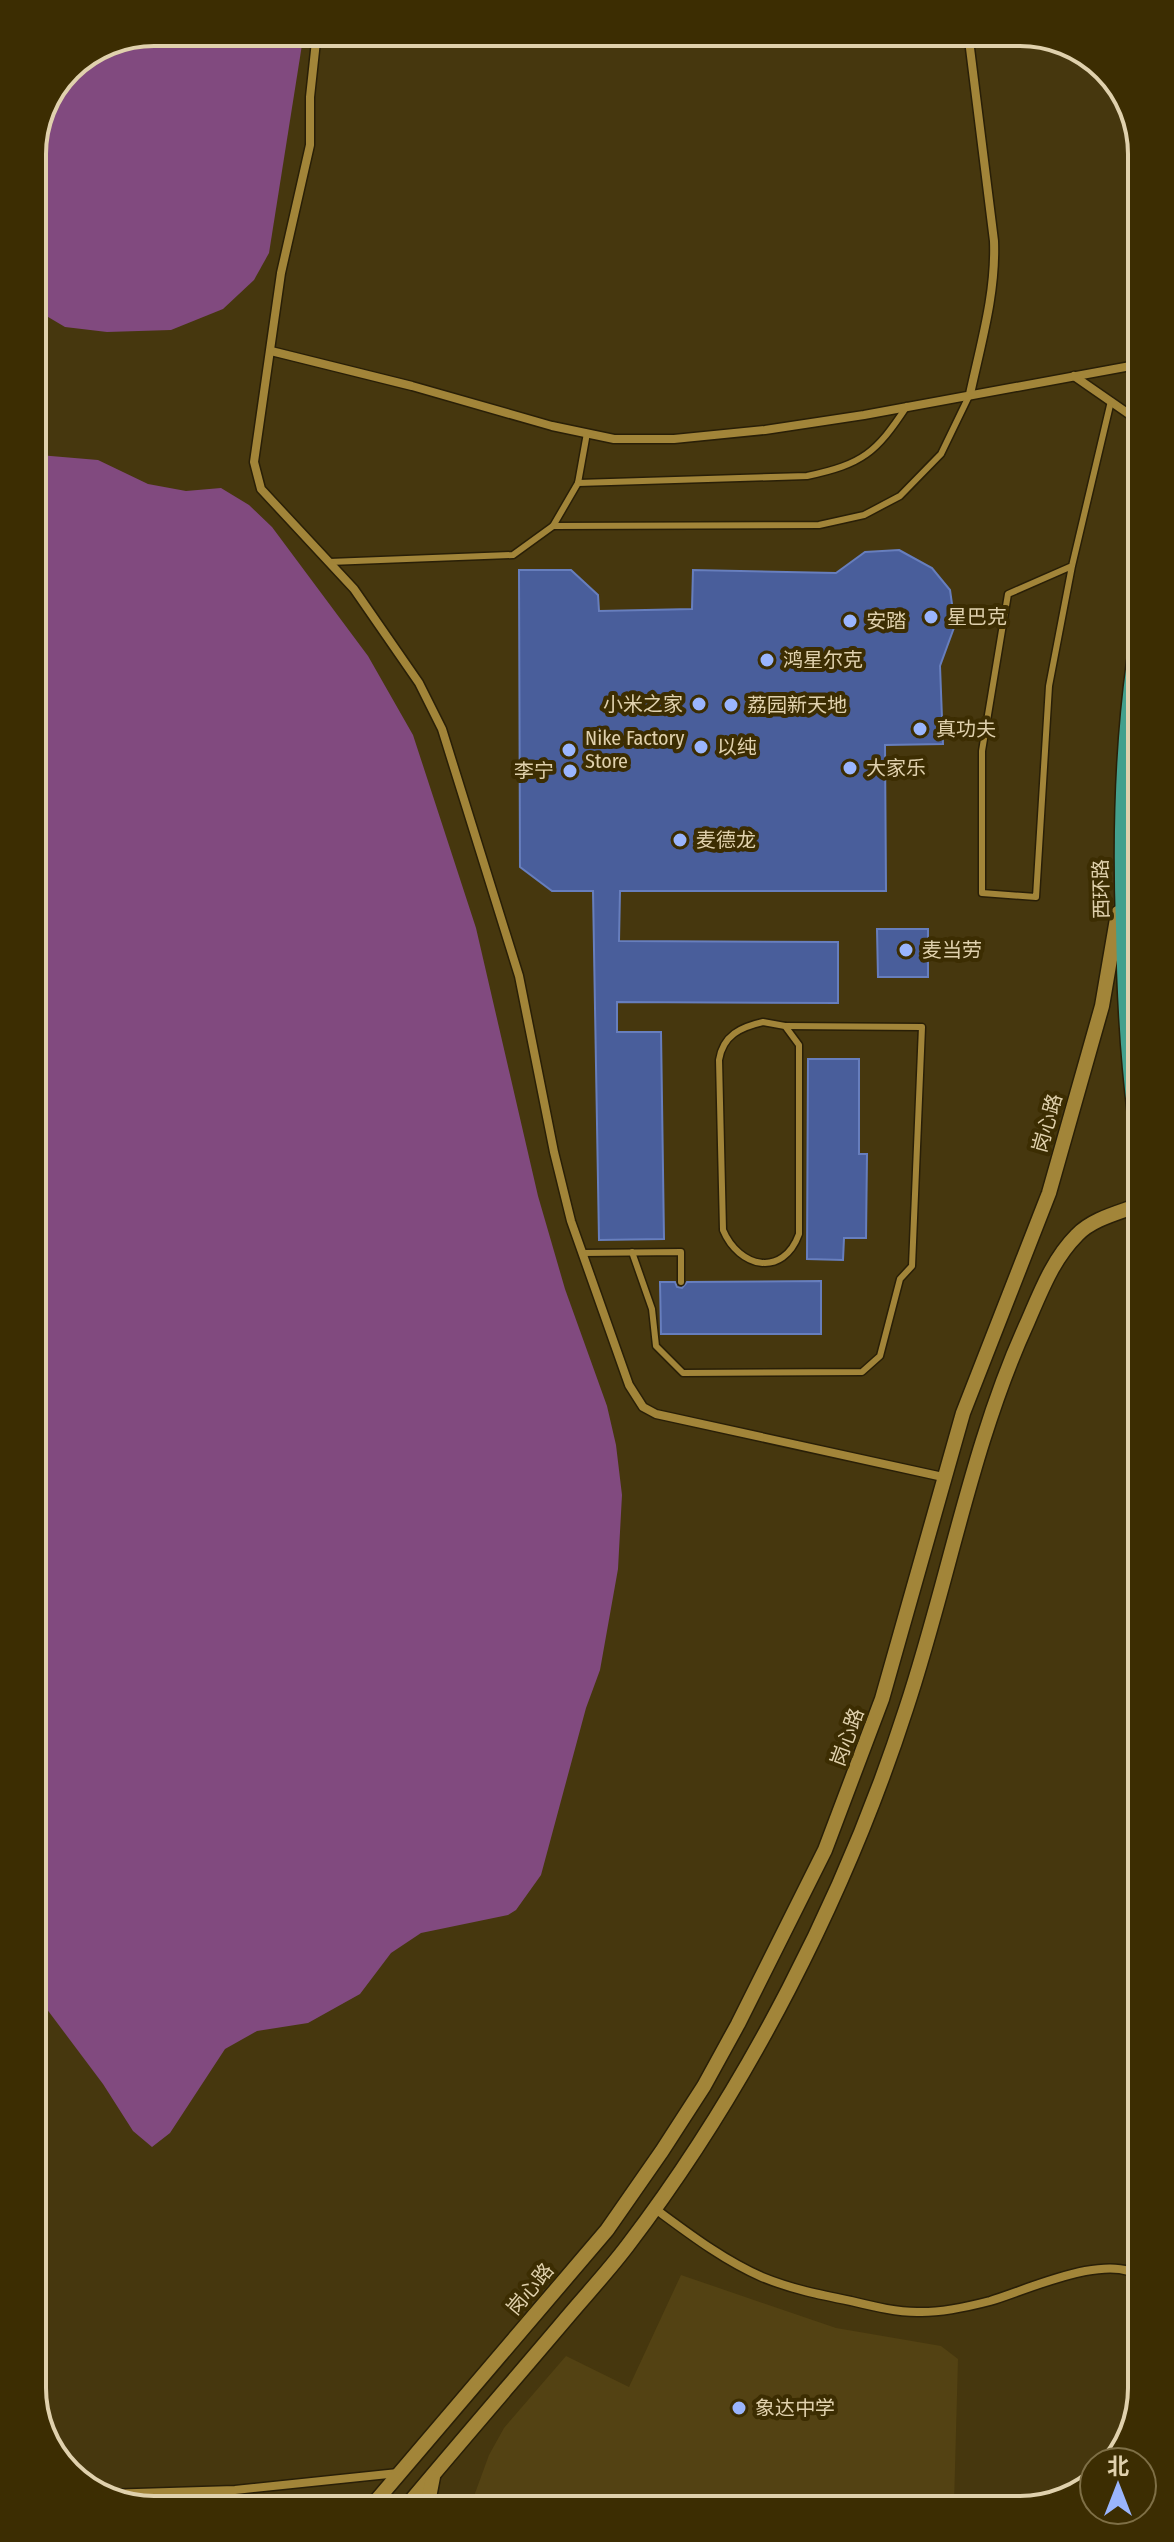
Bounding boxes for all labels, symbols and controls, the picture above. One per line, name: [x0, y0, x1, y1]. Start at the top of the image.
place label: 星巴克: [947, 605, 1007, 629]
marker: 星巴克: [922, 608, 940, 626]
place label: 安踏: [866, 609, 906, 633]
marker: 安踏: [841, 612, 859, 630]
place label: 鸿星尔克: [783, 648, 863, 672]
marker: 鸿星尔克: [758, 651, 776, 669]
place label: 小米之家: [603, 692, 683, 716]
place label: 荔园新天地: [747, 693, 847, 717]
marker: 小米之家: [690, 695, 708, 713]
marker: 荔园新天地: [722, 696, 740, 714]
place label: 真功夫: [936, 717, 996, 741]
marker: 真功夫: [911, 720, 929, 738]
place label: Nike Factory Store: [585, 726, 685, 773]
place label: 以纯: [717, 735, 757, 759]
marker: 以纯: [692, 738, 710, 756]
marker: Nike Factory Store: [560, 741, 578, 759]
place label: 大家乐: [866, 756, 926, 780]
place label: 李宁: [514, 759, 554, 783]
marker: 大家乐: [841, 759, 859, 777]
marker: 李宁: [561, 762, 579, 780]
place label: 麦德龙: [696, 828, 756, 852]
marker: 麦德龙: [671, 831, 689, 849]
street label: 西环路: [1088, 859, 1114, 919]
place label: 麦当劳: [922, 938, 982, 962]
marker: 麦当劳: [897, 941, 915, 959]
street label: 岗心路: [1027, 1091, 1067, 1155]
street label: 岗心路: [825, 1705, 869, 1769]
street label: 岗心路: [502, 2258, 558, 2320]
place label: 象达中学: [755, 2396, 835, 2420]
marker: 象达中学: [730, 2399, 748, 2417]
north arrow: [1078, 2446, 1158, 2526]
text: 北: [1107, 2453, 1129, 2480]

